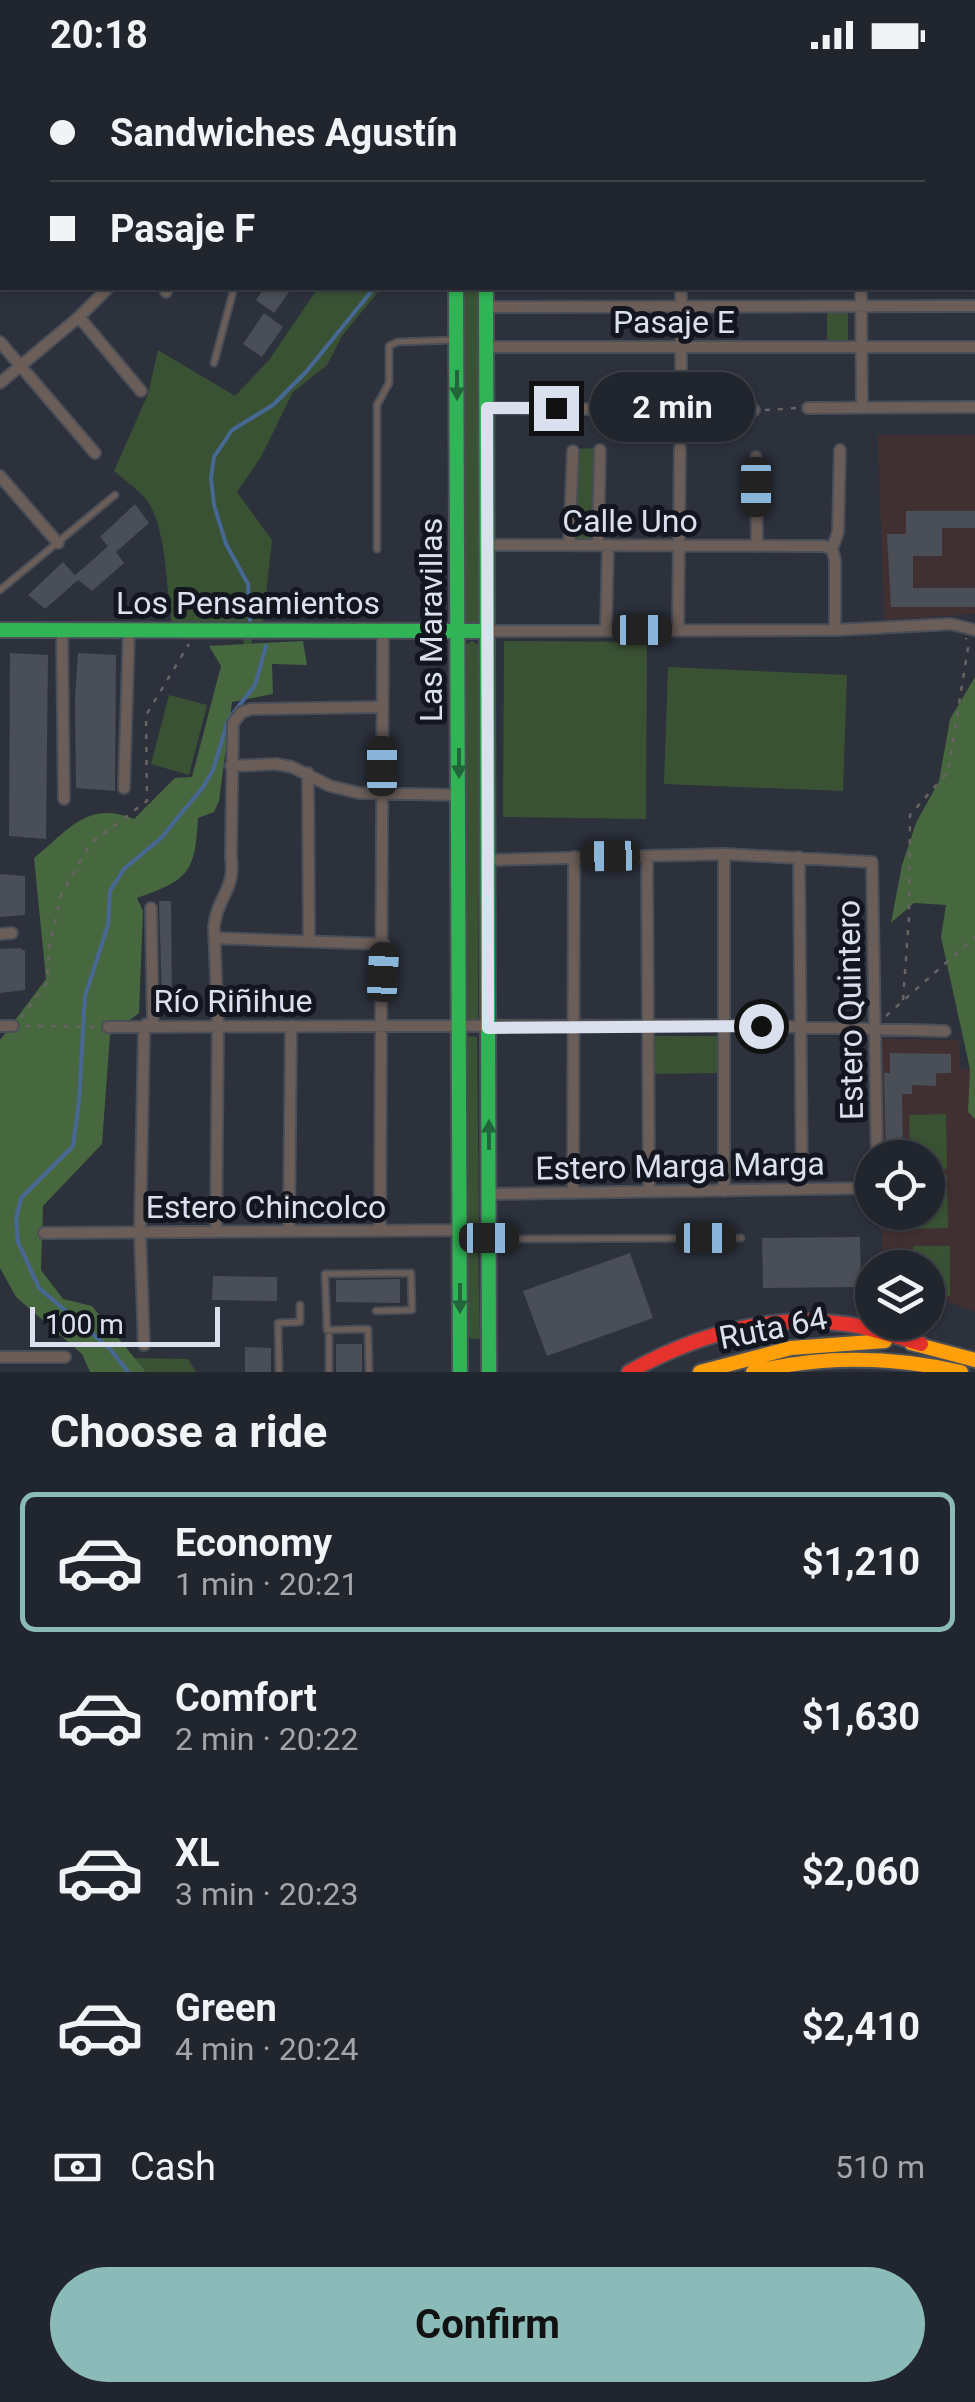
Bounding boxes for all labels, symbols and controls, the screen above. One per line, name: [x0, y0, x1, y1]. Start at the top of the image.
text: 20:18: [50, 13, 148, 57]
text: Sandwiches Agustín: [110, 111, 458, 155]
text: Pasaje F: [110, 207, 255, 251]
street label: Pasaje E: [613, 303, 735, 341]
one-way arrow: [449, 369, 465, 401]
callout: 2 min: [591, 373, 756, 443]
route end: [534, 386, 579, 431]
text: 2 min: [632, 388, 713, 426]
car: [741, 457, 771, 517]
street label: Calle Uno: [562, 502, 698, 540]
street label: Las Maravillas: [412, 518, 450, 722]
street label: Los Pensamientos: [116, 584, 380, 622]
car: [612, 615, 672, 645]
car: [367, 736, 397, 796]
one-way arrow: [451, 747, 467, 779]
car: [580, 840, 640, 872]
street label: Estero Quintero: [829, 900, 871, 1120]
car: [366, 941, 400, 1003]
street label: Río Riñihue: [153, 982, 313, 1020]
route start: [739, 1004, 784, 1049]
one-way arrow: [481, 1118, 497, 1150]
map controls: [855, 1140, 945, 1340]
button: locate: [855, 1140, 945, 1230]
street label: Estero Marga Marga: [535, 1144, 825, 1188]
street label: Estero Chincolco: [146, 1188, 386, 1226]
car: [459, 1223, 519, 1253]
car: [676, 1223, 736, 1253]
button: layers: [855, 1250, 945, 1340]
one-way arrow: [452, 1282, 468, 1314]
street label: Ruta 64: [716, 1299, 830, 1357]
scale bar: [30, 1302, 220, 1346]
text: 100 m: [45, 1308, 124, 1341]
text: Choose a ride: [50, 1405, 327, 1458]
icon: car: [55, 1517, 145, 1607]
text: Economy: [175, 1521, 332, 1565]
text: $1,210: [802, 1540, 920, 1584]
text: 1 min · 20:21: [175, 1565, 358, 1603]
icon: car: [55, 1672, 145, 1762]
text: Comfort: [175, 1676, 317, 1720]
text: $1,630: [802, 1695, 920, 1739]
text: 2 min · 20:22: [175, 1720, 358, 1758]
icon: car: [55, 1827, 145, 1917]
text: XL: [175, 1831, 220, 1875]
text: $2,060: [802, 1850, 920, 1894]
text: 3 min · 20:23: [175, 1875, 358, 1913]
icon: car: [55, 1982, 145, 2072]
text: Green: [175, 1986, 277, 2030]
text: $2,410: [802, 2005, 920, 2049]
text: 4 min · 20:24: [175, 2030, 358, 2068]
icon: cash: [50, 2140, 105, 2195]
text: Cash: [130, 2145, 216, 2189]
text: 510 m: [835, 2148, 925, 2186]
button: Confirm: [50, 2267, 925, 2382]

